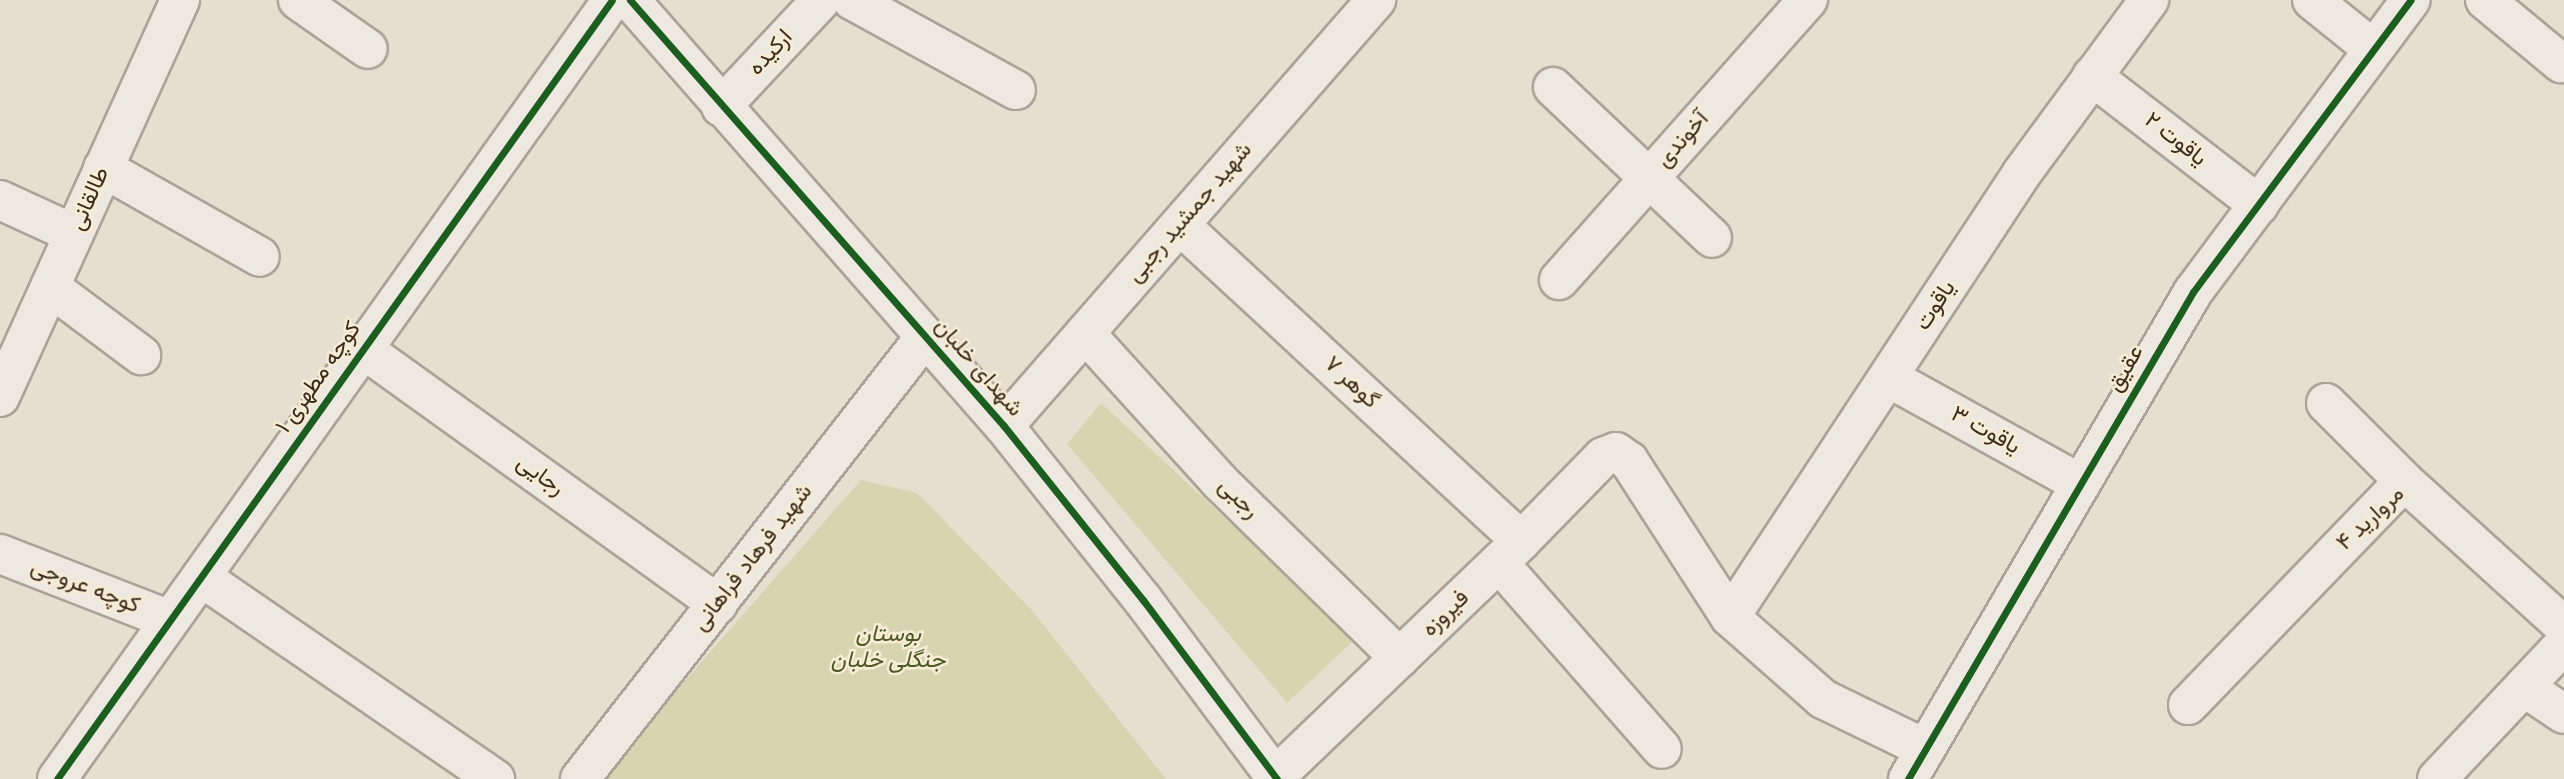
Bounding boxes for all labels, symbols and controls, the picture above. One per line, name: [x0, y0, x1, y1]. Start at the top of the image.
street label: ارکیده: [743, 24, 799, 82]
street label: آخوندی: [1651, 106, 1715, 174]
street label: یاقوت ۲: [2138, 107, 2212, 173]
street label: شهید جمشید رجبی: [1122, 137, 1258, 289]
street label: طالقانی: [64, 163, 116, 235]
street label: یاقوت: [1910, 276, 1962, 336]
street label: شهدای خلبان: [928, 313, 1028, 423]
street label: کوچه مطهری ۱: [270, 317, 368, 439]
street label: عقیق: [2102, 341, 2150, 397]
street label: گوهر ۷: [1318, 351, 1384, 415]
street label: یاقوت ۳: [1946, 401, 2024, 461]
street label: رجایی: [511, 449, 569, 503]
street label: رجبی: [1212, 473, 1264, 525]
street label: شهید فرهاد فراهانی: [687, 479, 819, 637]
street label: مروارید ۴: [2331, 481, 2411, 557]
street label: کوچه عروجی: [27, 554, 143, 620]
street label: فیروزه: [1417, 585, 1475, 643]
park label: بوستان جنگلی خلبان: [831, 621, 945, 675]

